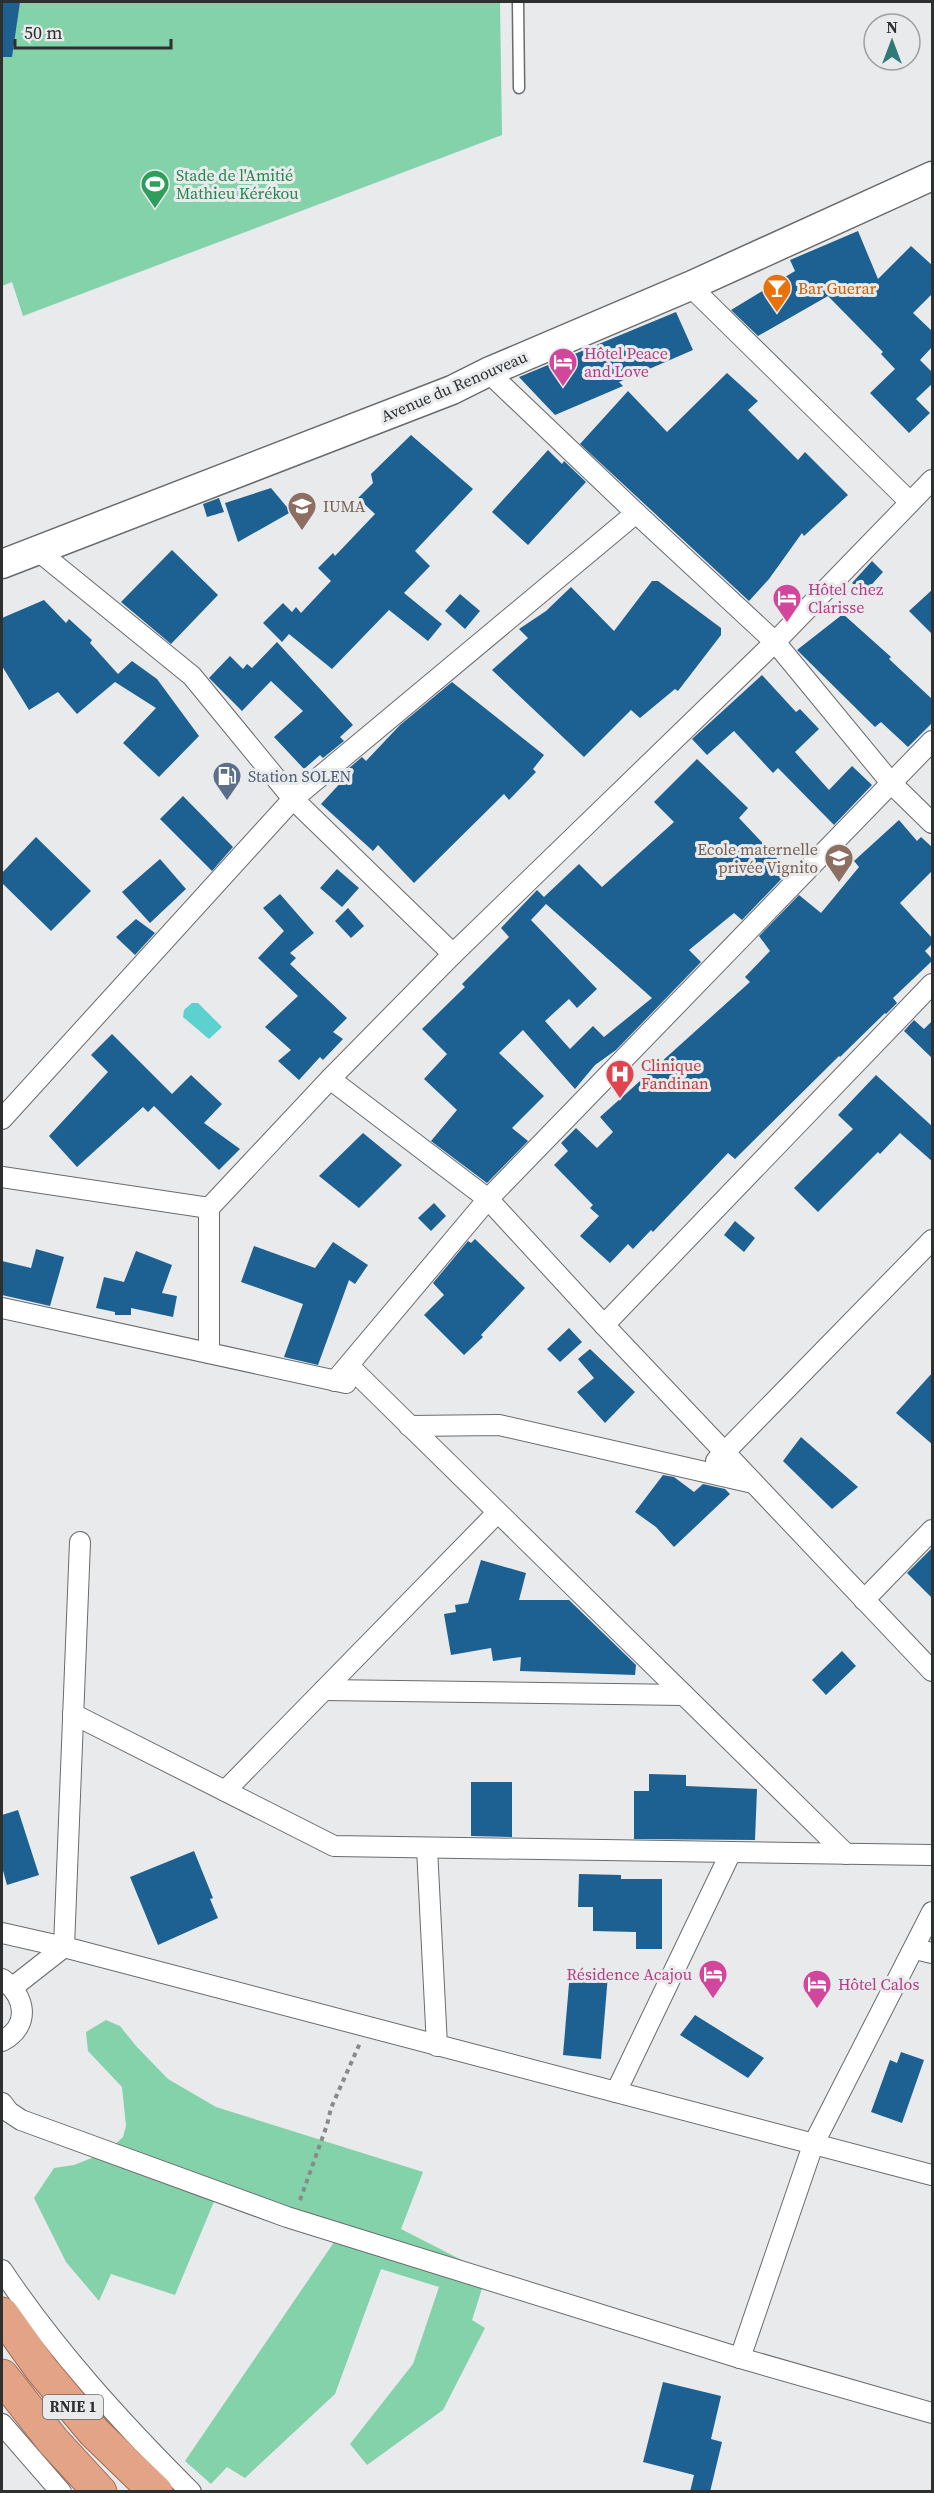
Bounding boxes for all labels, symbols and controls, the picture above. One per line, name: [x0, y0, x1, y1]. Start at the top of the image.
scale bar: [15, 12, 171, 50]
north arrow: [862, 12, 922, 72]
text: N: [886, 16, 898, 38]
text: 50 m: [24, 20, 62, 45]
place label: Stade de l'Amitié Mathieu Kérékou: [176, 164, 299, 204]
sports icon: Stade de l'Amitié Mathieu Kérékou: [139, 168, 171, 210]
bar icon: Bar Guerar: [761, 272, 793, 314]
place label: Bar Guerar: [798, 277, 877, 299]
place label: Hôtel Peace and Love: [584, 342, 668, 382]
street label: Avenue du Renouveau: [377, 345, 531, 427]
hotel icon: Hôtel Peace and Love: [547, 346, 579, 388]
school or university icon: IUMA: [286, 490, 318, 532]
place label: IUMA: [323, 495, 366, 517]
place label: Hôtel chez Clarisse: [808, 578, 883, 618]
hotel icon: Hôtel chez Clarisse: [771, 582, 803, 624]
fuel station icon: Station SOLEN: [211, 760, 243, 802]
place label: Station SOLEN: [248, 765, 352, 787]
place label: Ecole maternelle privée Vignito: [697, 838, 818, 878]
school or university icon: Ecole maternelle privée Vignito: [823, 842, 855, 884]
place label: Clinique Fandinan: [641, 1054, 709, 1094]
hospital icon: Clinique Fandinan: [604, 1058, 636, 1100]
hotel icon: Résidence Acajou: [697, 1958, 729, 2000]
place label: Résidence Acajou: [567, 1963, 692, 1985]
hotel icon: Hôtel Calos: [801, 1968, 833, 2010]
place label: Hôtel Calos: [838, 1973, 919, 1995]
road number: RNIE 1: [43, 2395, 103, 2419]

